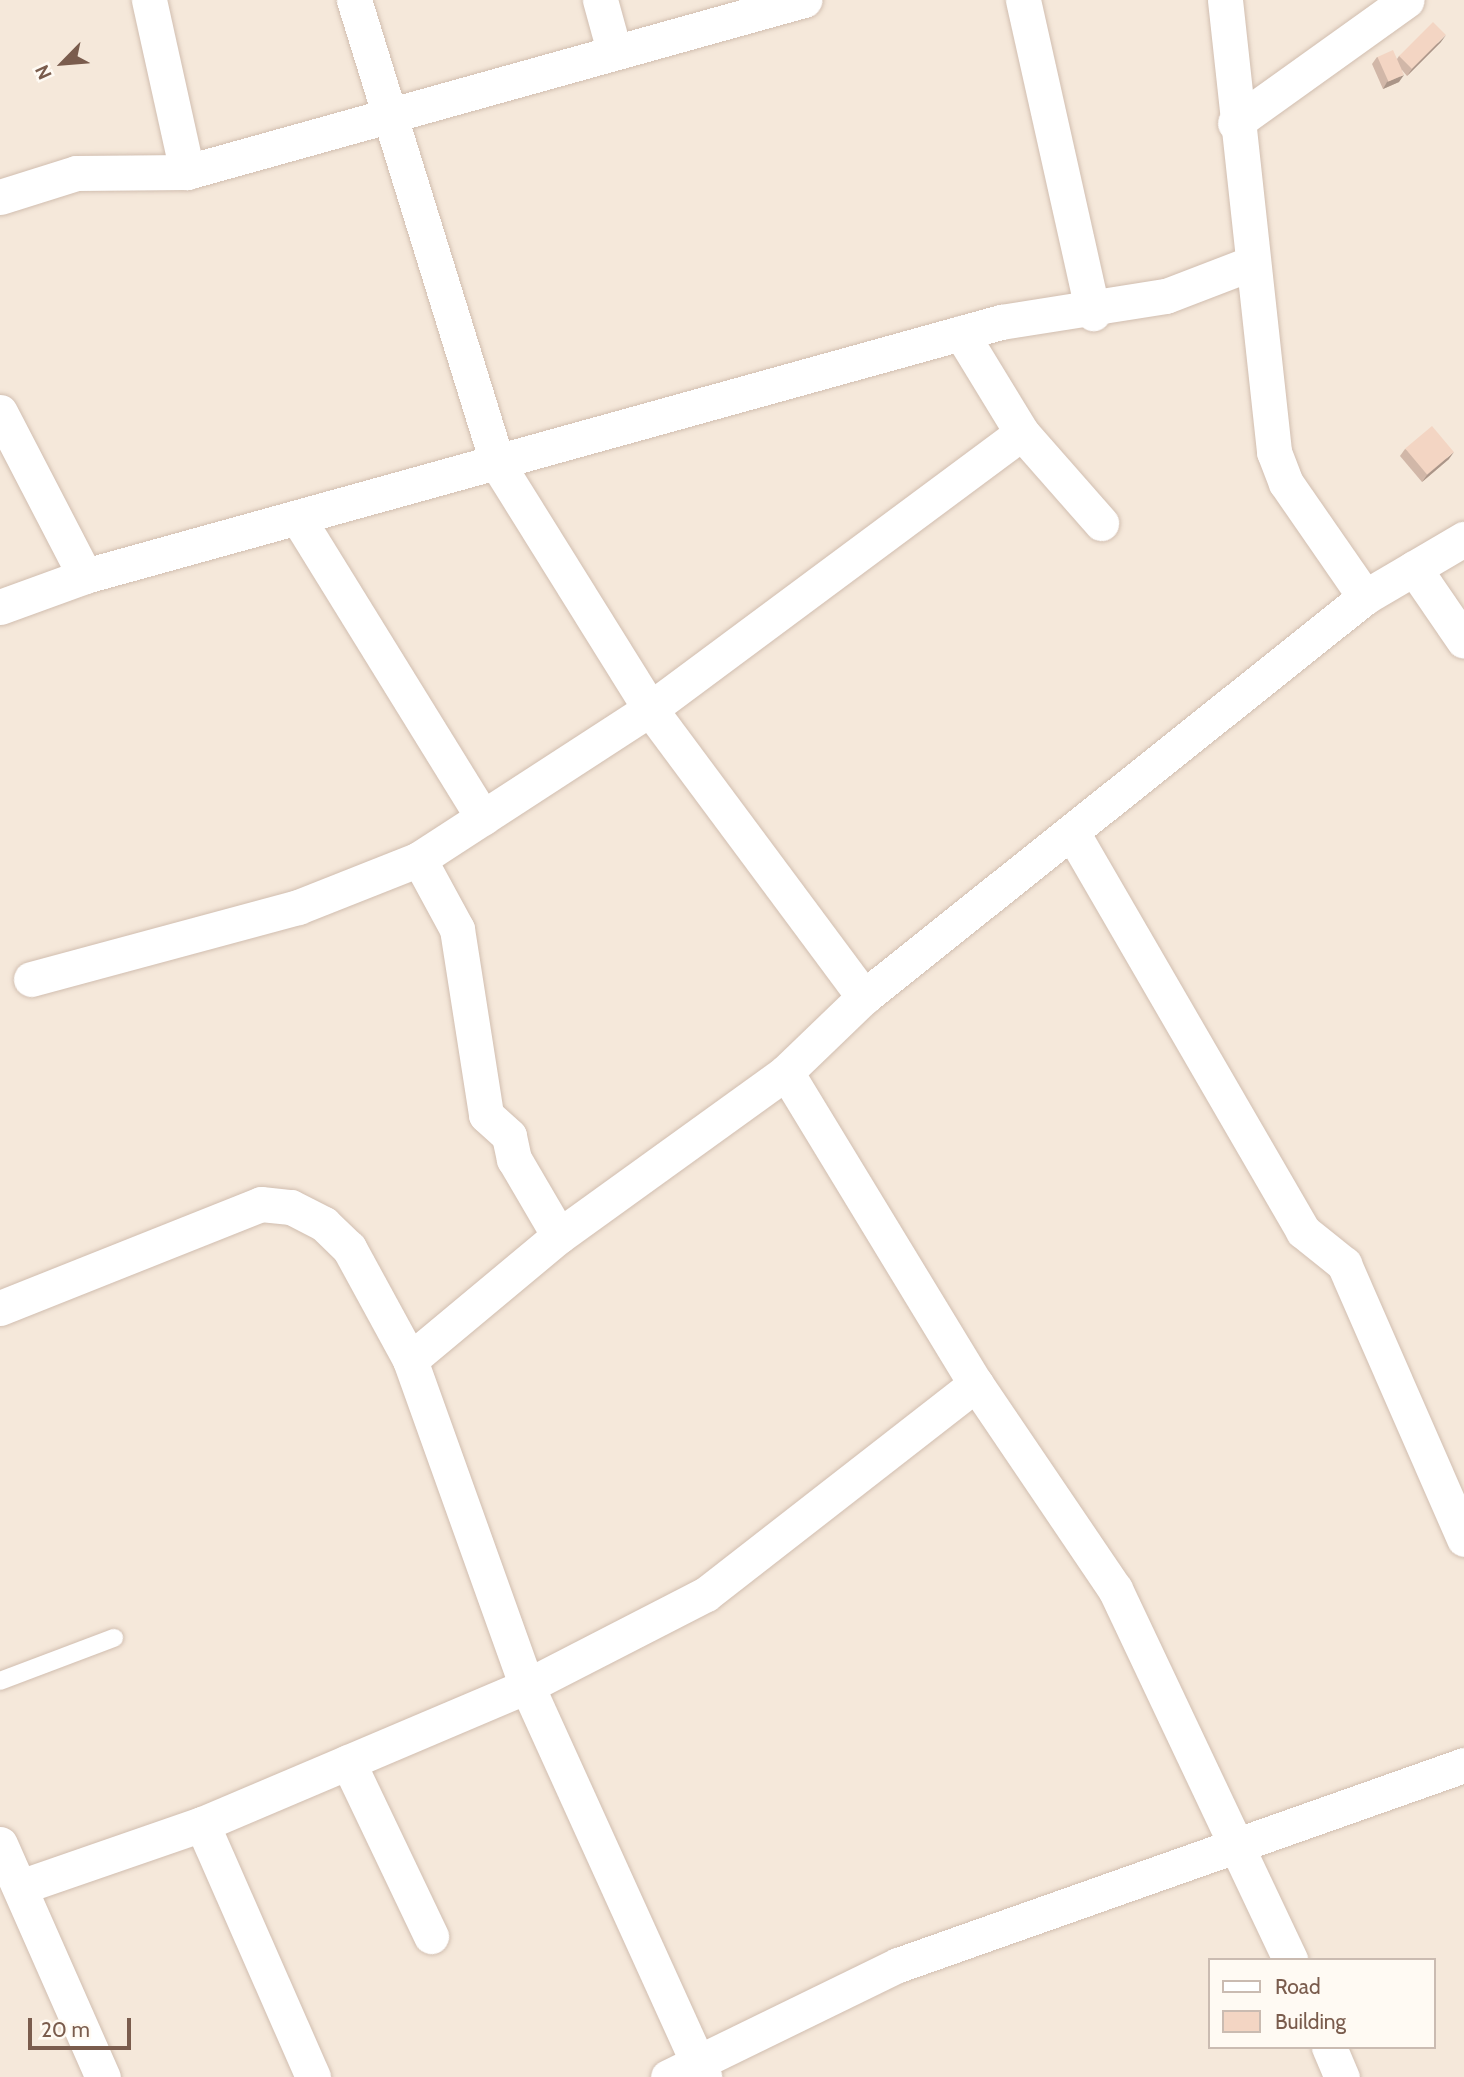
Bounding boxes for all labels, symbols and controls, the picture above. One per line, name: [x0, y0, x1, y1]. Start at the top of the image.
north arrow: [28, 28, 98, 98]
text: N: [30, 61, 57, 83]
legend: [1208, 1958, 1436, 2049]
text: Road: [1275, 1974, 1321, 1999]
scale bar: [32, 2004, 135, 2048]
text: Building: [1275, 2009, 1346, 2034]
text: 20 m: [41, 2017, 90, 2042]

